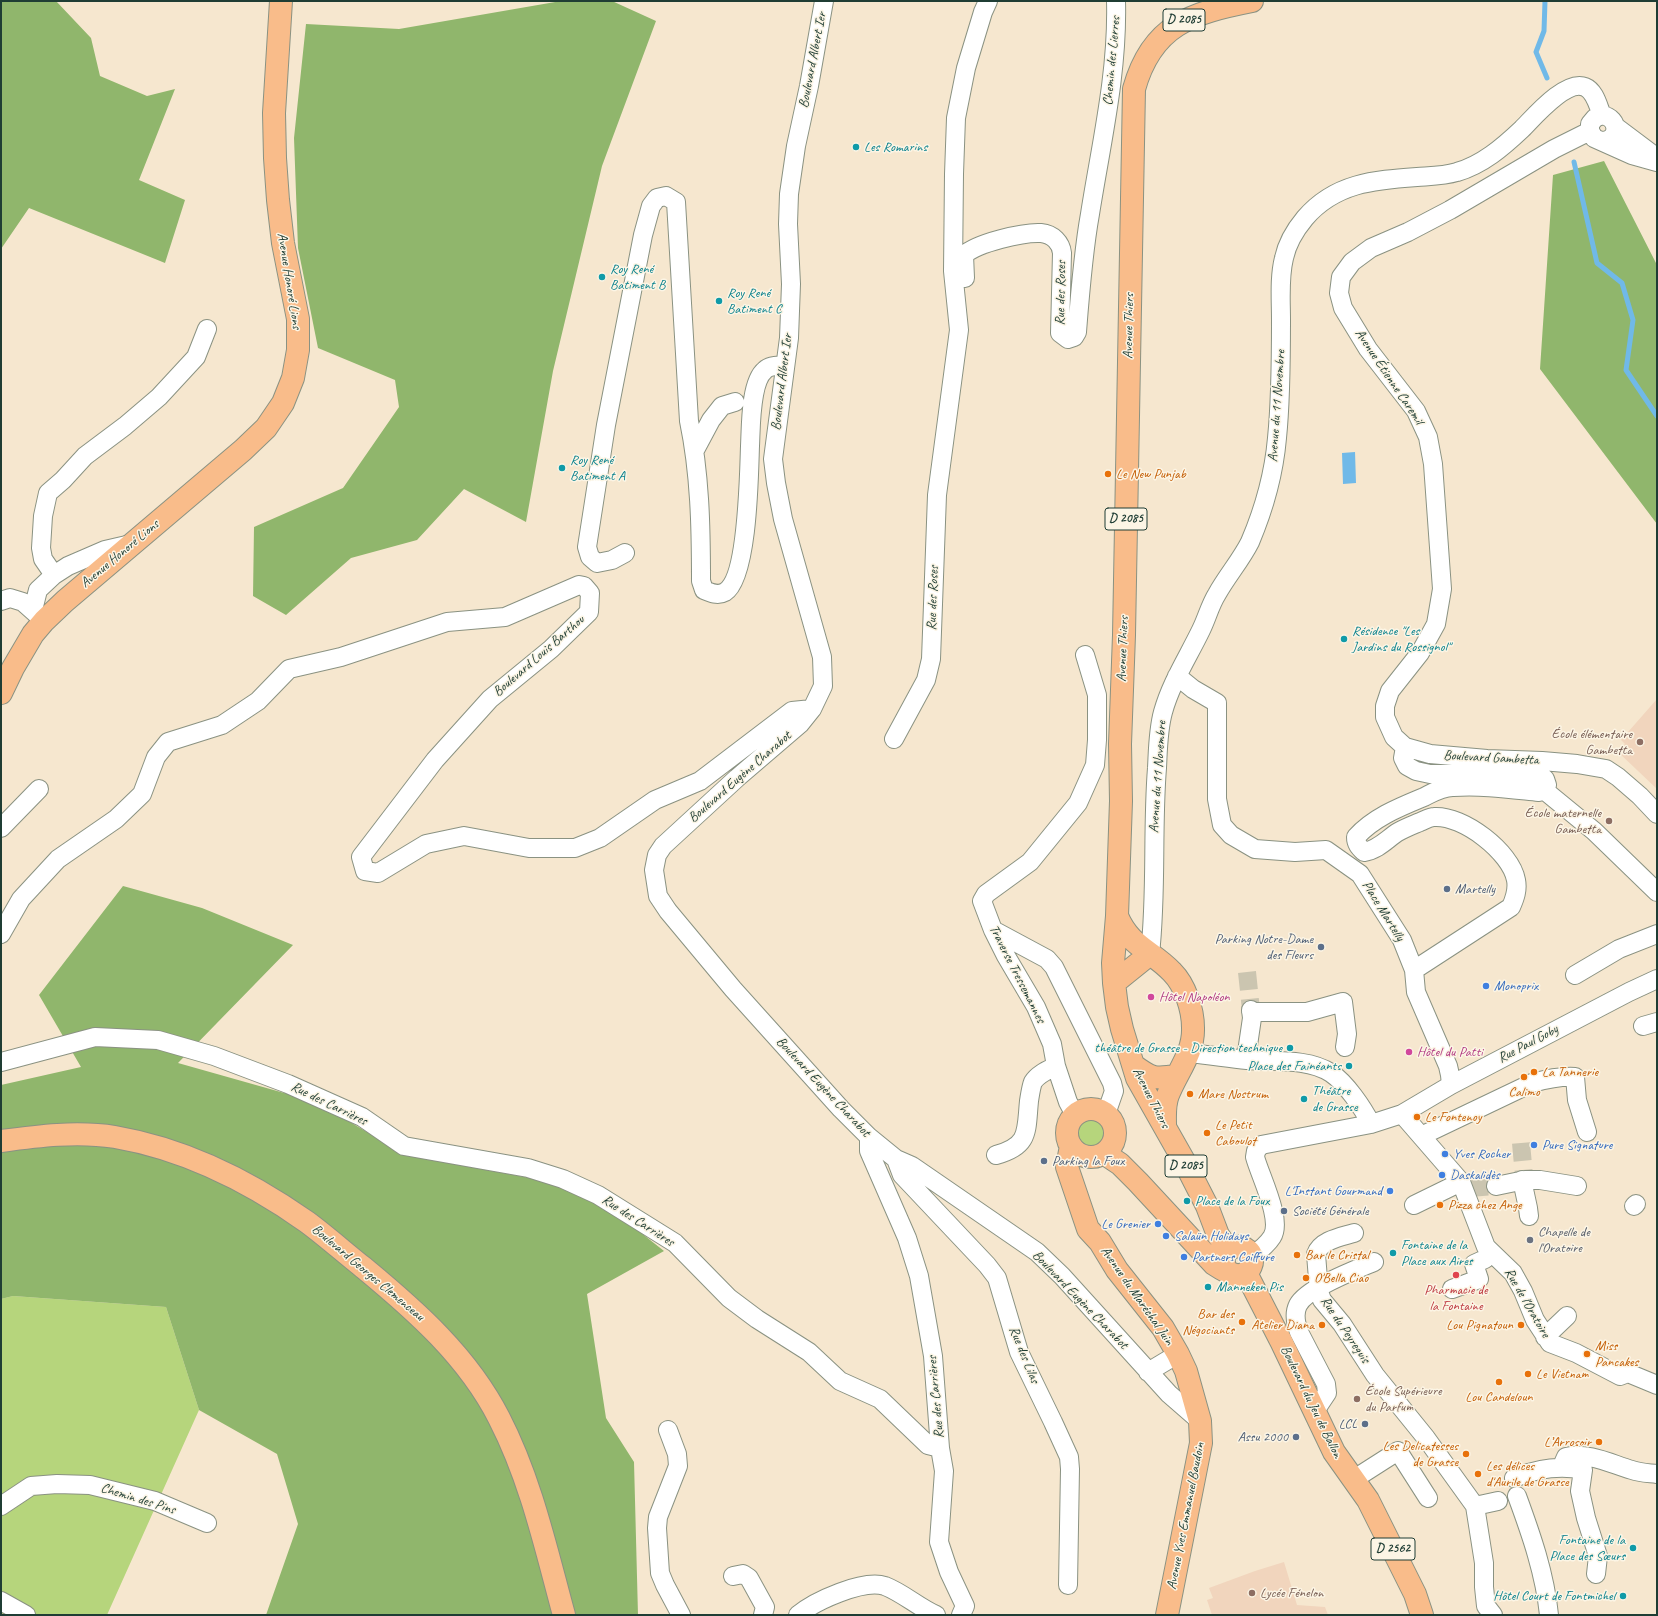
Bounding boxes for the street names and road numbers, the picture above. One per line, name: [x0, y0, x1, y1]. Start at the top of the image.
road number: D 2085: [1163, 9, 1205, 31]
street label: Boulevard Albert Ier: [795, 11, 831, 109]
street label: Chemin des Lierres: [1100, 16, 1124, 106]
street label: Avenue Honoré Lions: [273, 232, 305, 330]
street label: Rue des Roses: [1052, 260, 1070, 326]
street label: Avenue Thiers: [1120, 293, 1138, 359]
street label: Avenue Étienne Caremil: [1351, 326, 1427, 428]
street label: Boulevard Albert Ier: [768, 333, 796, 431]
street label: Avenue du 11 Novembre: [1265, 349, 1289, 463]
road number: D 2085: [1105, 508, 1147, 530]
street label: Avenue Honoré Lions: [77, 516, 163, 592]
street label: Rue des Roses: [923, 565, 943, 631]
street label: Boulevard Louis Barthou: [490, 612, 588, 700]
street label: Avenue Thiers: [1113, 616, 1133, 682]
street label: Avenue du 11 Novembre: [1146, 720, 1170, 834]
street label: Boulevard Eugène Charabot: [685, 728, 795, 826]
street label: Boulevard Gambetta: [1443, 747, 1539, 769]
street label: Place Martelly: [1358, 878, 1408, 944]
street label: Traverse Tressemannes: [985, 922, 1049, 1026]
street label: Rue Paul Goby: [1495, 1021, 1561, 1067]
street label: Boulevard Eugène Charabot: [772, 1033, 874, 1141]
street label: Avenue Thiers: [1129, 1065, 1173, 1131]
street label: Rue des Carrières: [288, 1078, 370, 1130]
road number: D 2085: [1165, 1155, 1207, 1177]
street label: Rue des Carrières: [599, 1191, 677, 1251]
street label: Boulevard Georges Clemenceau: [308, 1221, 428, 1325]
street label: Avenue du Maréchal Juin: [1097, 1243, 1177, 1349]
street label: Boulevard Eugène Charabot: [1028, 1247, 1132, 1353]
street label: Rue de l'Oratoire: [1500, 1265, 1554, 1341]
street label: Rue du Peyreguis: [1317, 1293, 1373, 1367]
street label: Rue des Lilas: [1005, 1324, 1043, 1386]
street label: Boulevard du Jeu de Ballon: [1276, 1343, 1346, 1461]
street label: Rue des Carrières: [924, 1355, 948, 1439]
street label: Avenue Yves Emmanuel Baudoin: [1164, 1441, 1208, 1591]
street label: Chemin des Pins: [99, 1480, 177, 1518]
road number: D 2562: [1371, 1538, 1415, 1560]

